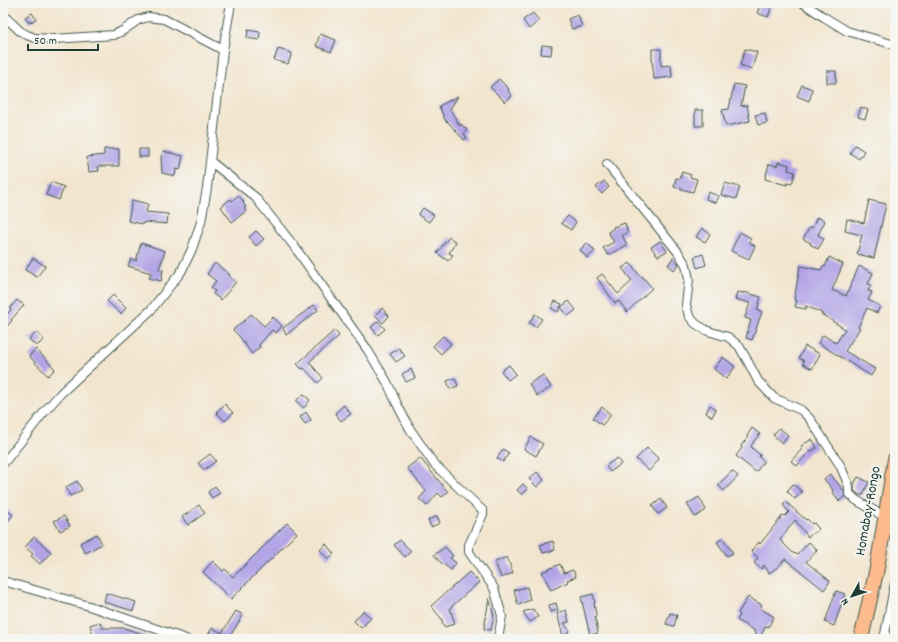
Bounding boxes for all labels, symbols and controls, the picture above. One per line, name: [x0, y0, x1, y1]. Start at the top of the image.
scale bar: [28, 26, 98, 52]
text: 50 m: [34, 33, 57, 50]
street label: Homabay-Rongo: [850, 464, 888, 558]
north arrow: [832, 576, 872, 616]
text: N: [838, 593, 854, 608]

